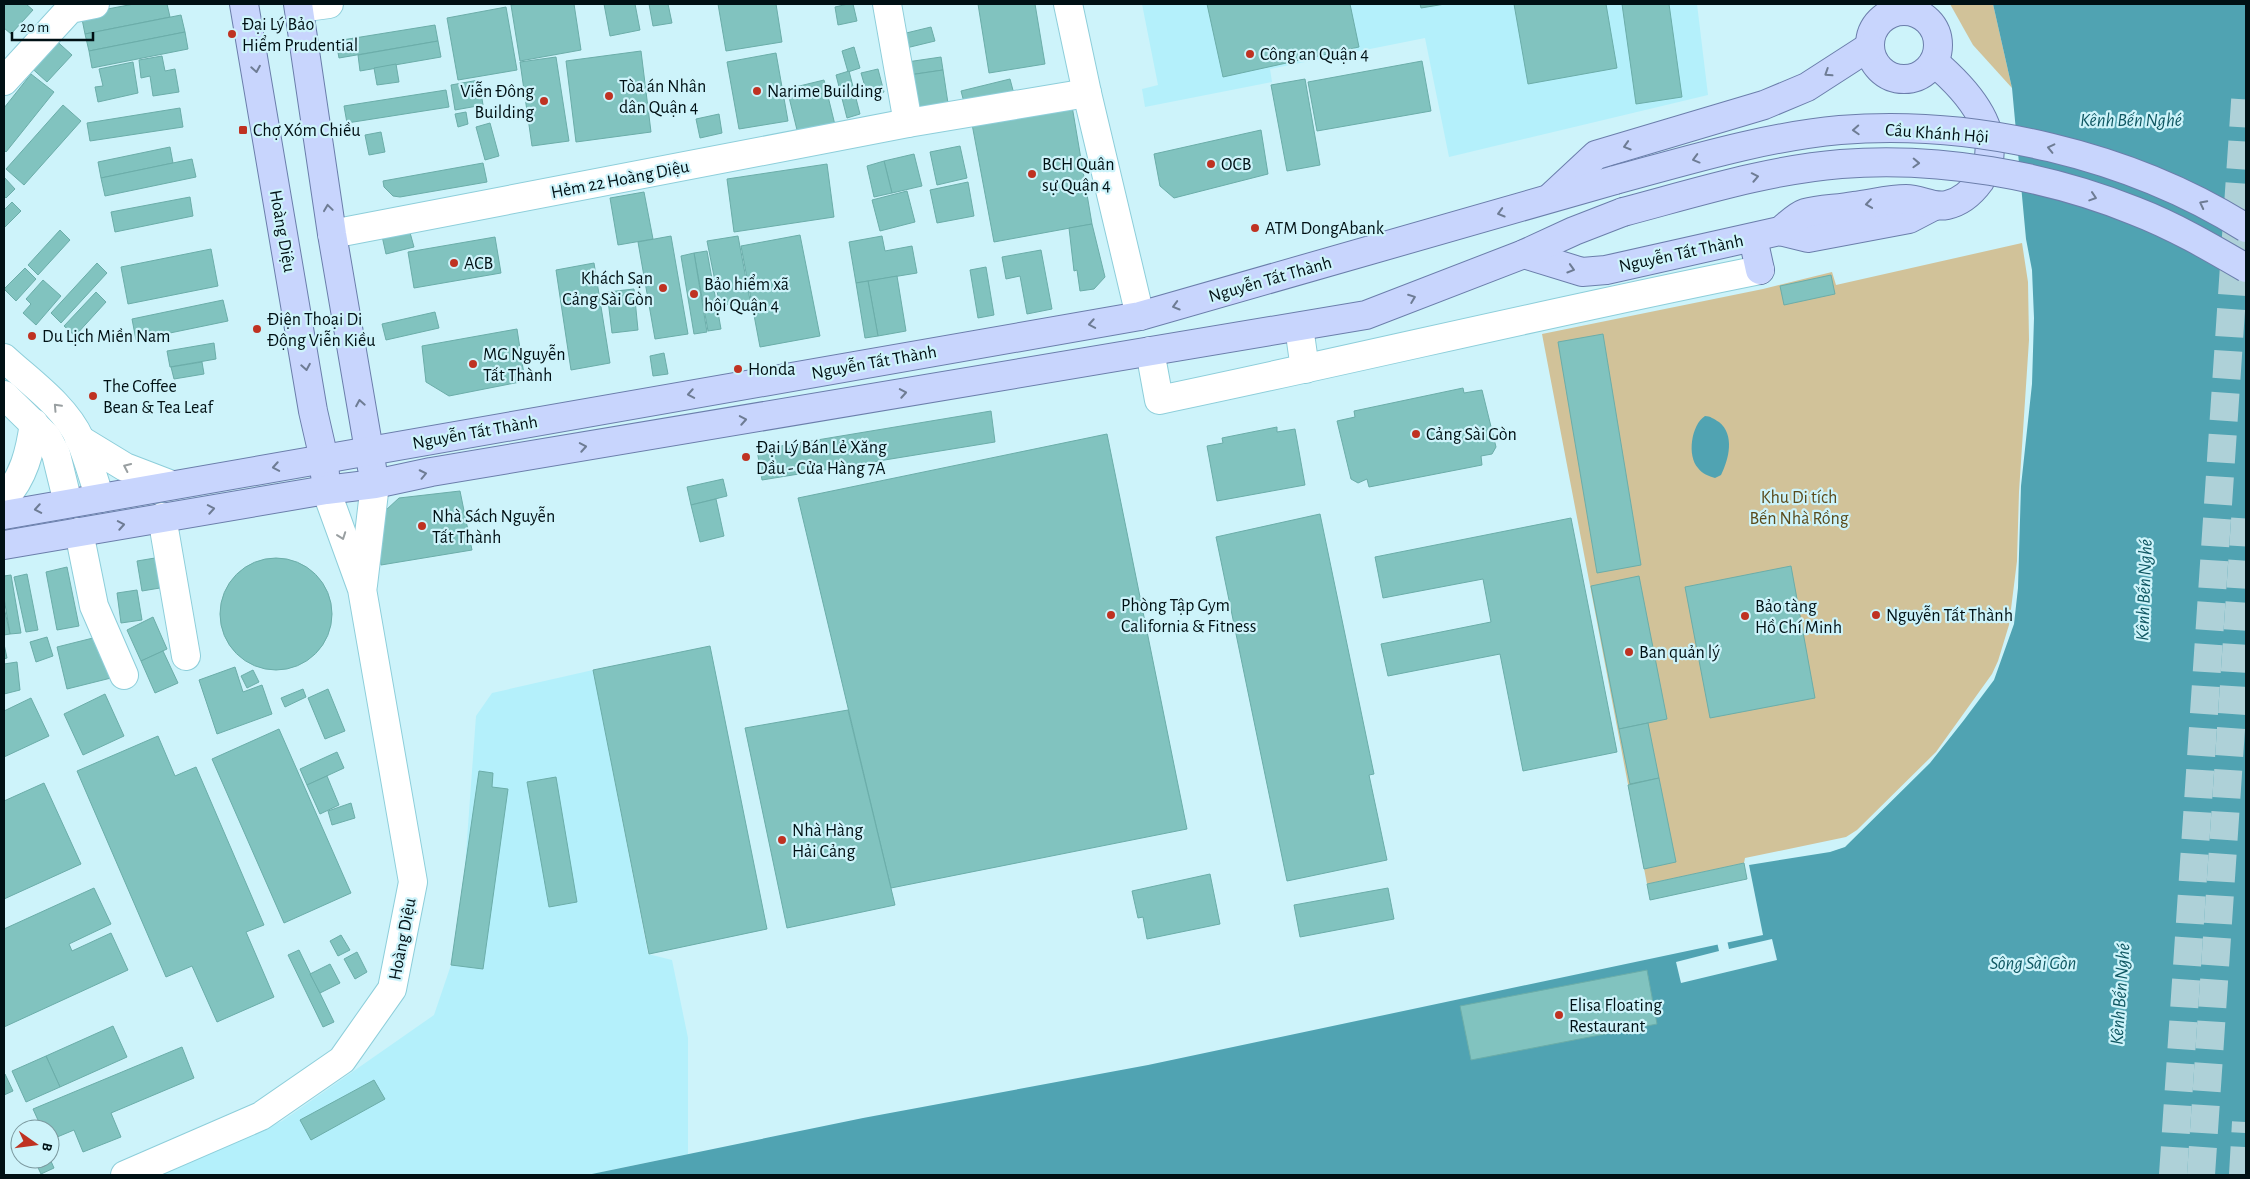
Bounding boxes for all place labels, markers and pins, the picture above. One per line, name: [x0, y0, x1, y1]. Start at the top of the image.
place label: Đại Lý Bảo Hiểm Prudential: [242, 16, 358, 55]
marker: Đại Lý Bảo Hiểm Prudential: [226, 28, 238, 40]
place label: Công an Quận 4: [1260, 46, 1369, 64]
marker: Công an Quận 4: [1244, 48, 1256, 60]
place label: Tòa án Nhân dân Quận 4: [619, 78, 706, 117]
place label: Viễn Đông Building: [460, 81, 534, 122]
place label: Narime Building: [767, 83, 883, 101]
marker: Narime Building: [751, 85, 763, 97]
marker: Tòa án Nhân dân Quận 4: [603, 90, 615, 102]
marker: Viễn Đông Building: [538, 95, 550, 107]
place label: Chợ Xóm Chiều: [253, 121, 360, 140]
marker: Chợ Xóm Chiều: [237, 124, 249, 136]
place label: BCH Quân sự Quận 4: [1042, 156, 1114, 195]
place label: OCB: [1221, 156, 1251, 174]
marker: OCB: [1205, 158, 1217, 170]
marker: BCH Quân sự Quận 4: [1026, 168, 1038, 180]
place label: ATM DongAbank: [1265, 220, 1385, 238]
marker: ATM DongAbank: [1249, 222, 1261, 234]
place label: ACB: [464, 255, 493, 273]
marker: ACB: [448, 257, 460, 269]
place label: Khách Sạn Cảng Sài Gòn: [562, 270, 653, 309]
place label: Bảo hiểm xã hội Quận 4: [704, 274, 789, 315]
marker: Khách Sạn Cảng Sài Gòn: [657, 282, 669, 294]
marker: Bảo hiểm xã hội Quận 4: [688, 288, 700, 300]
place label: Điện Thoại Di Động Viễn Kiều: [267, 311, 375, 350]
marker: Điện Thoại Di Động Viễn Kiều: [251, 323, 263, 335]
place label: Du Lịch Miền Nam: [42, 327, 170, 346]
marker: Du Lịch Miền Nam: [26, 330, 38, 342]
place label: MG Nguyễn Tất Thành: [483, 344, 566, 385]
marker: MG Nguyễn Tất Thành: [467, 358, 479, 370]
place label: Honda: [748, 361, 796, 379]
marker: Honda: [732, 363, 744, 375]
place label: The Coffee Bean & Tea Leaf: [103, 378, 215, 417]
marker: The Coffee Bean & Tea Leaf: [87, 390, 99, 402]
place label: Cảng Sài Gòn: [1426, 426, 1517, 444]
marker: Cảng Sài Gòn: [1410, 428, 1422, 440]
place label: Đại Lý Bán Lẻ Xăng Dầu - Cửa Hàng 7A: [756, 439, 887, 478]
marker: Đại Lý Bán Lẻ Xăng Dầu - Cửa Hàng 7A: [740, 451, 752, 463]
place label: Nhà Sách Nguyễn Tất Thành: [432, 506, 555, 547]
marker: Nhà Sách Nguyễn Tất Thành: [416, 520, 428, 532]
place label: Phòng Tập Gym California & Fitness: [1121, 597, 1256, 636]
place label: Bảo tàng Hồ Chí Minh: [1755, 598, 1842, 637]
place label: Nguyễn Tất Thành: [1886, 605, 2013, 625]
marker: Phòng Tập Gym California & Fitness: [1105, 609, 1117, 621]
marker: Nguyễn Tất Thành: [1870, 609, 1882, 621]
marker: Bảo tàng Hồ Chí Minh: [1739, 610, 1751, 622]
place label: Ban quản lý: [1639, 644, 1720, 662]
marker: Ban quản lý: [1623, 646, 1635, 658]
place label: Nhà Hàng Hải Cảng: [792, 822, 863, 861]
marker: Nhà Hàng Hải Cảng: [776, 834, 788, 846]
place label: Elisa Floating Restaurant: [1569, 997, 1662, 1036]
marker: Elisa Floating Restaurant: [1553, 1009, 1565, 1021]

